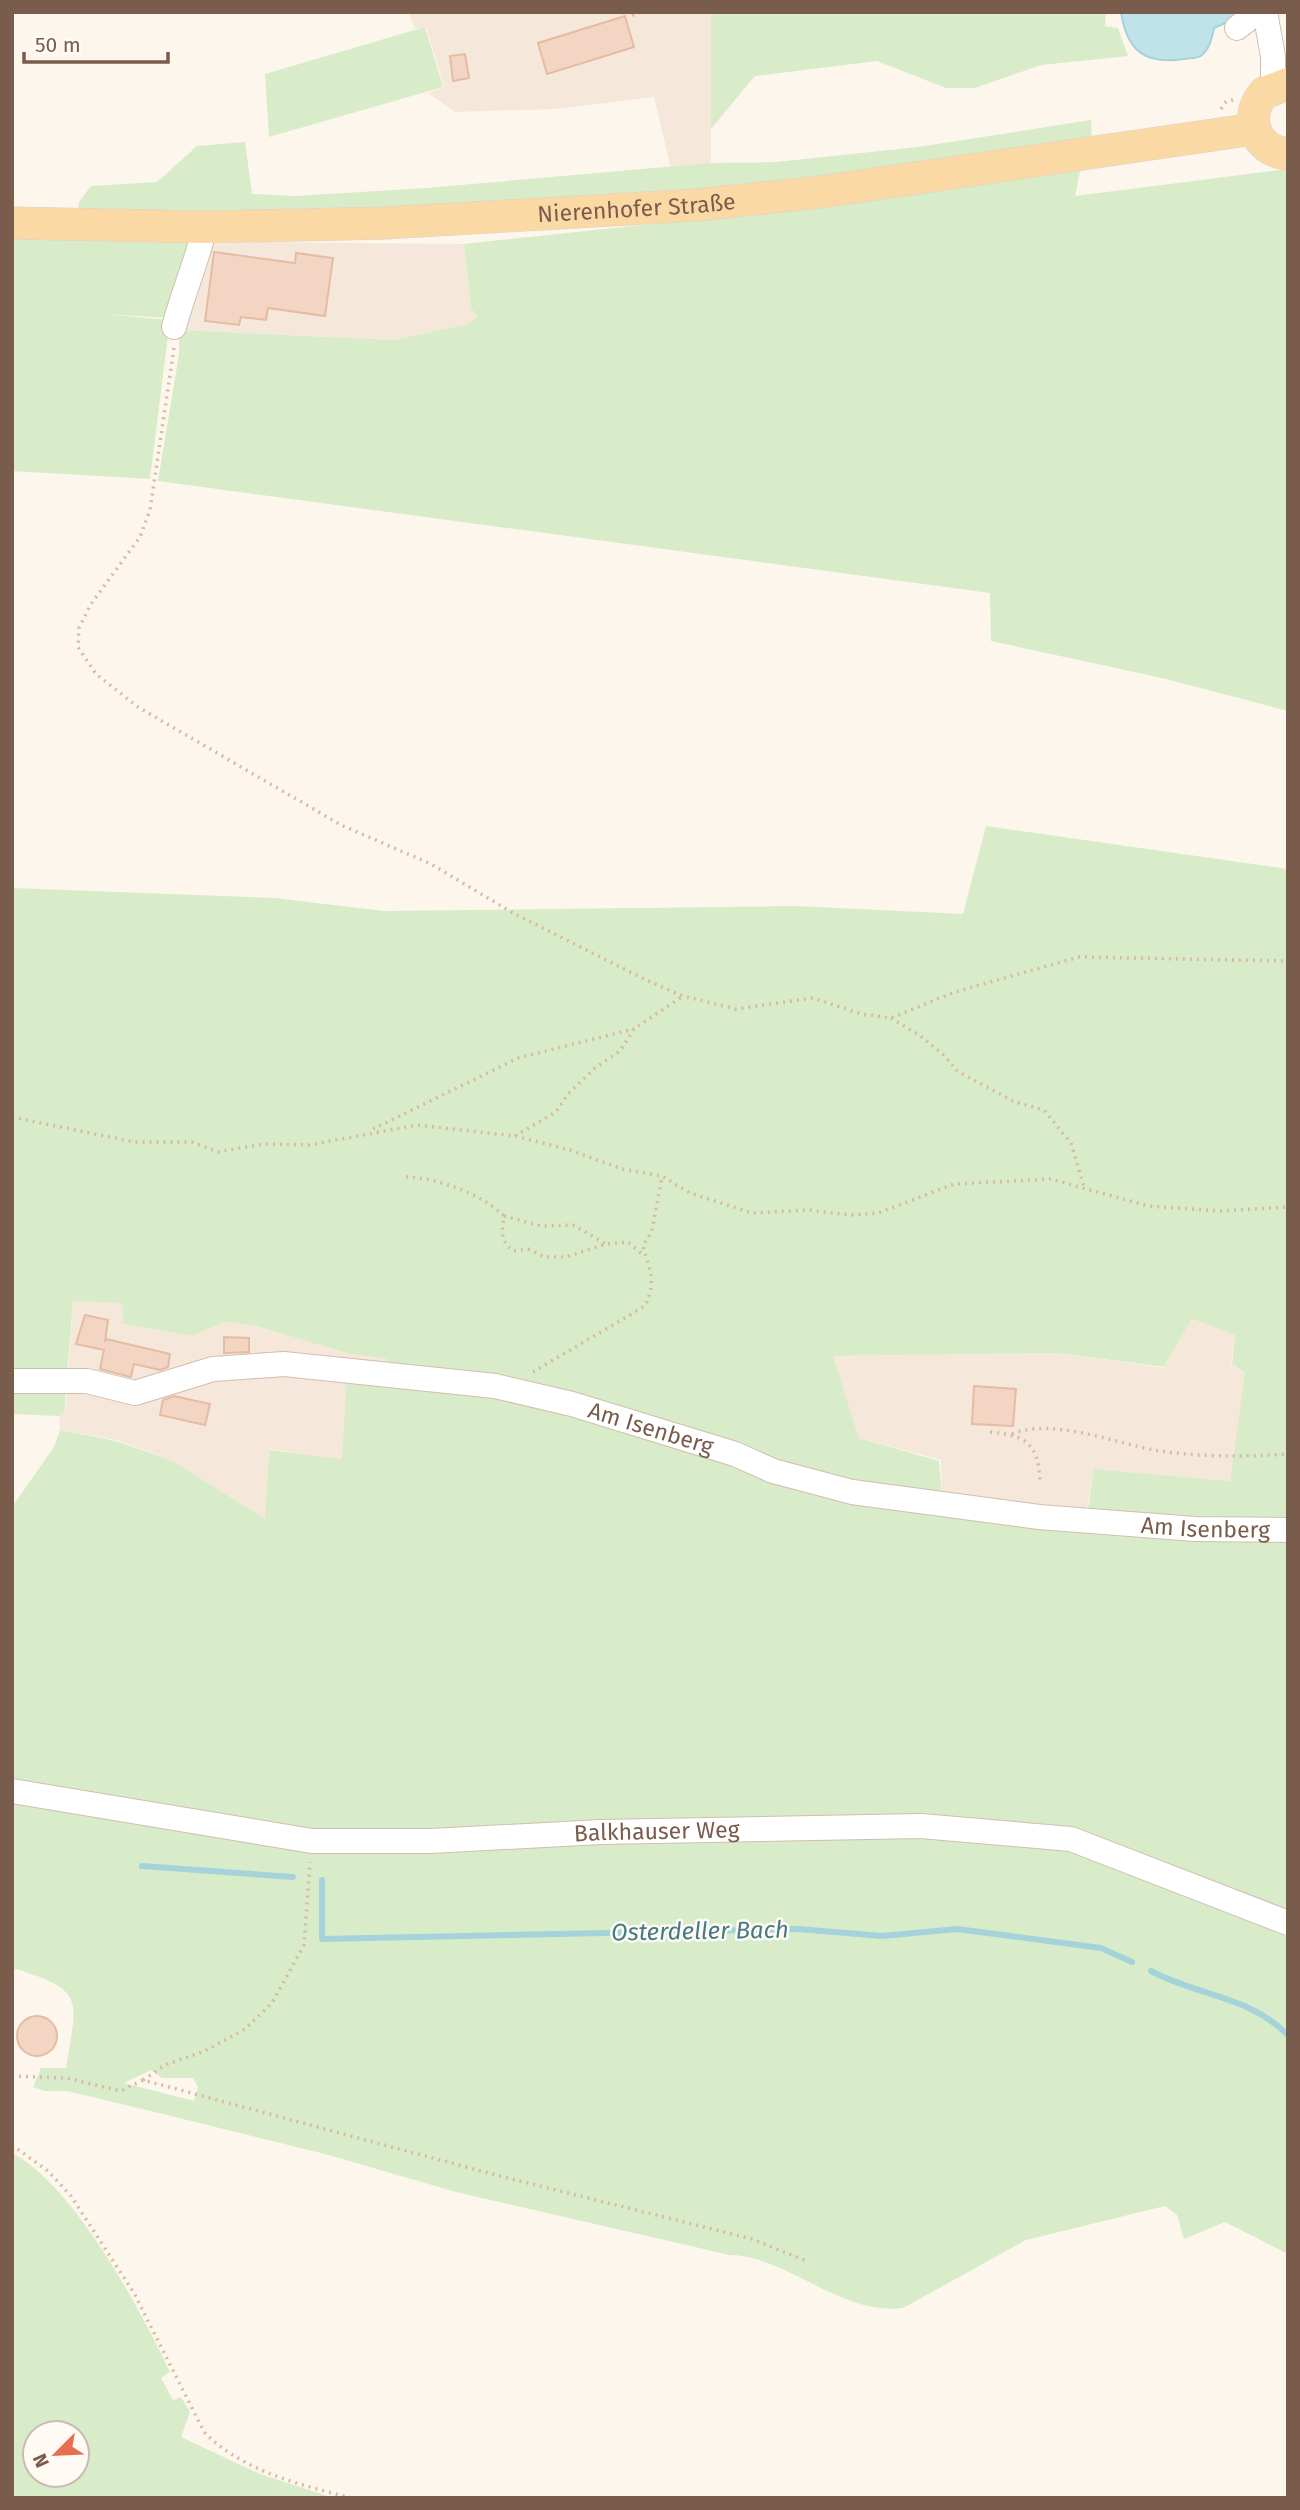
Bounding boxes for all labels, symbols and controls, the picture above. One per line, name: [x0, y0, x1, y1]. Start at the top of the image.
scale bar: [24, 21, 168, 65]
text: 50 m: [35, 32, 81, 58]
street label: Nierenhofer Straße: [537, 187, 737, 228]
street label: Am Isenberg: [585, 1396, 717, 1461]
street label: Am Isenberg: [1140, 1511, 1270, 1544]
street label: Balkhauser Weg: [573, 1815, 740, 1847]
water label: Osterdeller Bach: [611, 1915, 789, 1947]
north arrow: [21, 2419, 91, 2489]
text: N: [28, 2450, 54, 2471]

